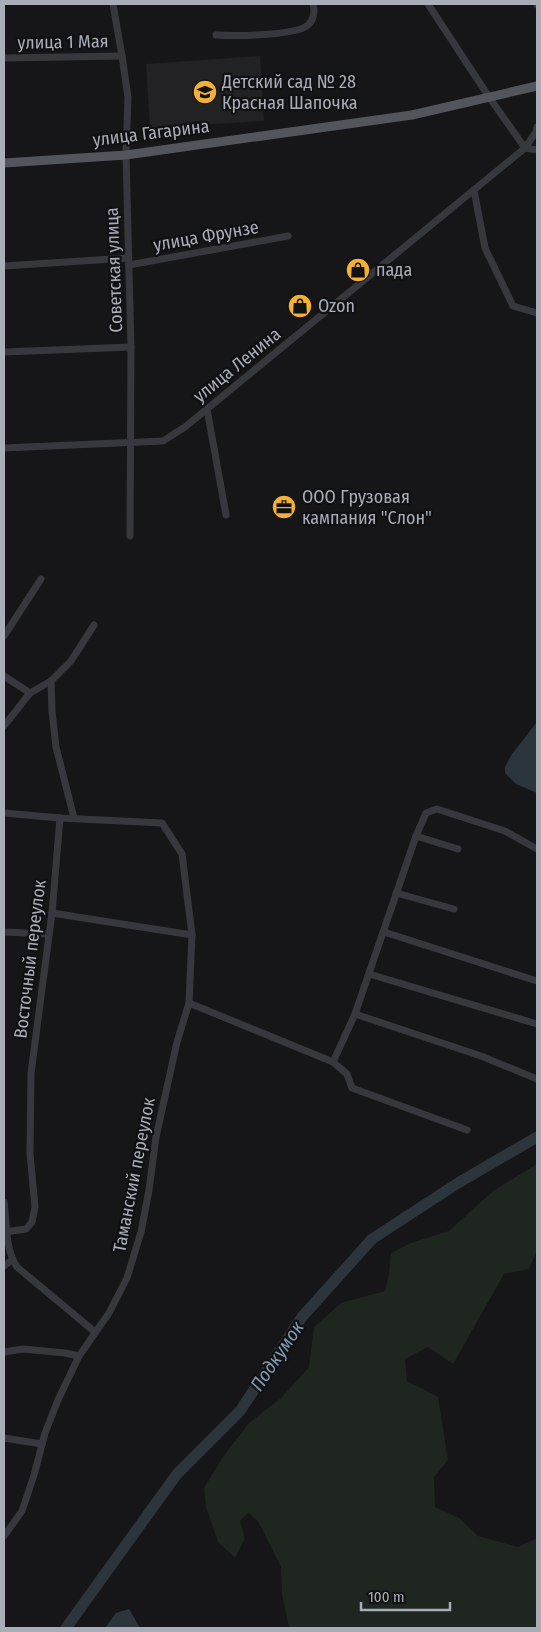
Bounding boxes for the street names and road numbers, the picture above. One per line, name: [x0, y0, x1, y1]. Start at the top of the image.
street label: улица 1 Мая: [17, 30, 109, 54]
street label: улица Гагарина: [91, 115, 211, 151]
street label: Советская улица: [101, 207, 127, 333]
street label: улица Фрунзе: [152, 216, 260, 256]
street label: улица Ленина: [189, 323, 285, 407]
street label: Восточный переулок: [9, 878, 51, 1040]
street label: Таманский переулок: [108, 1095, 160, 1254]

